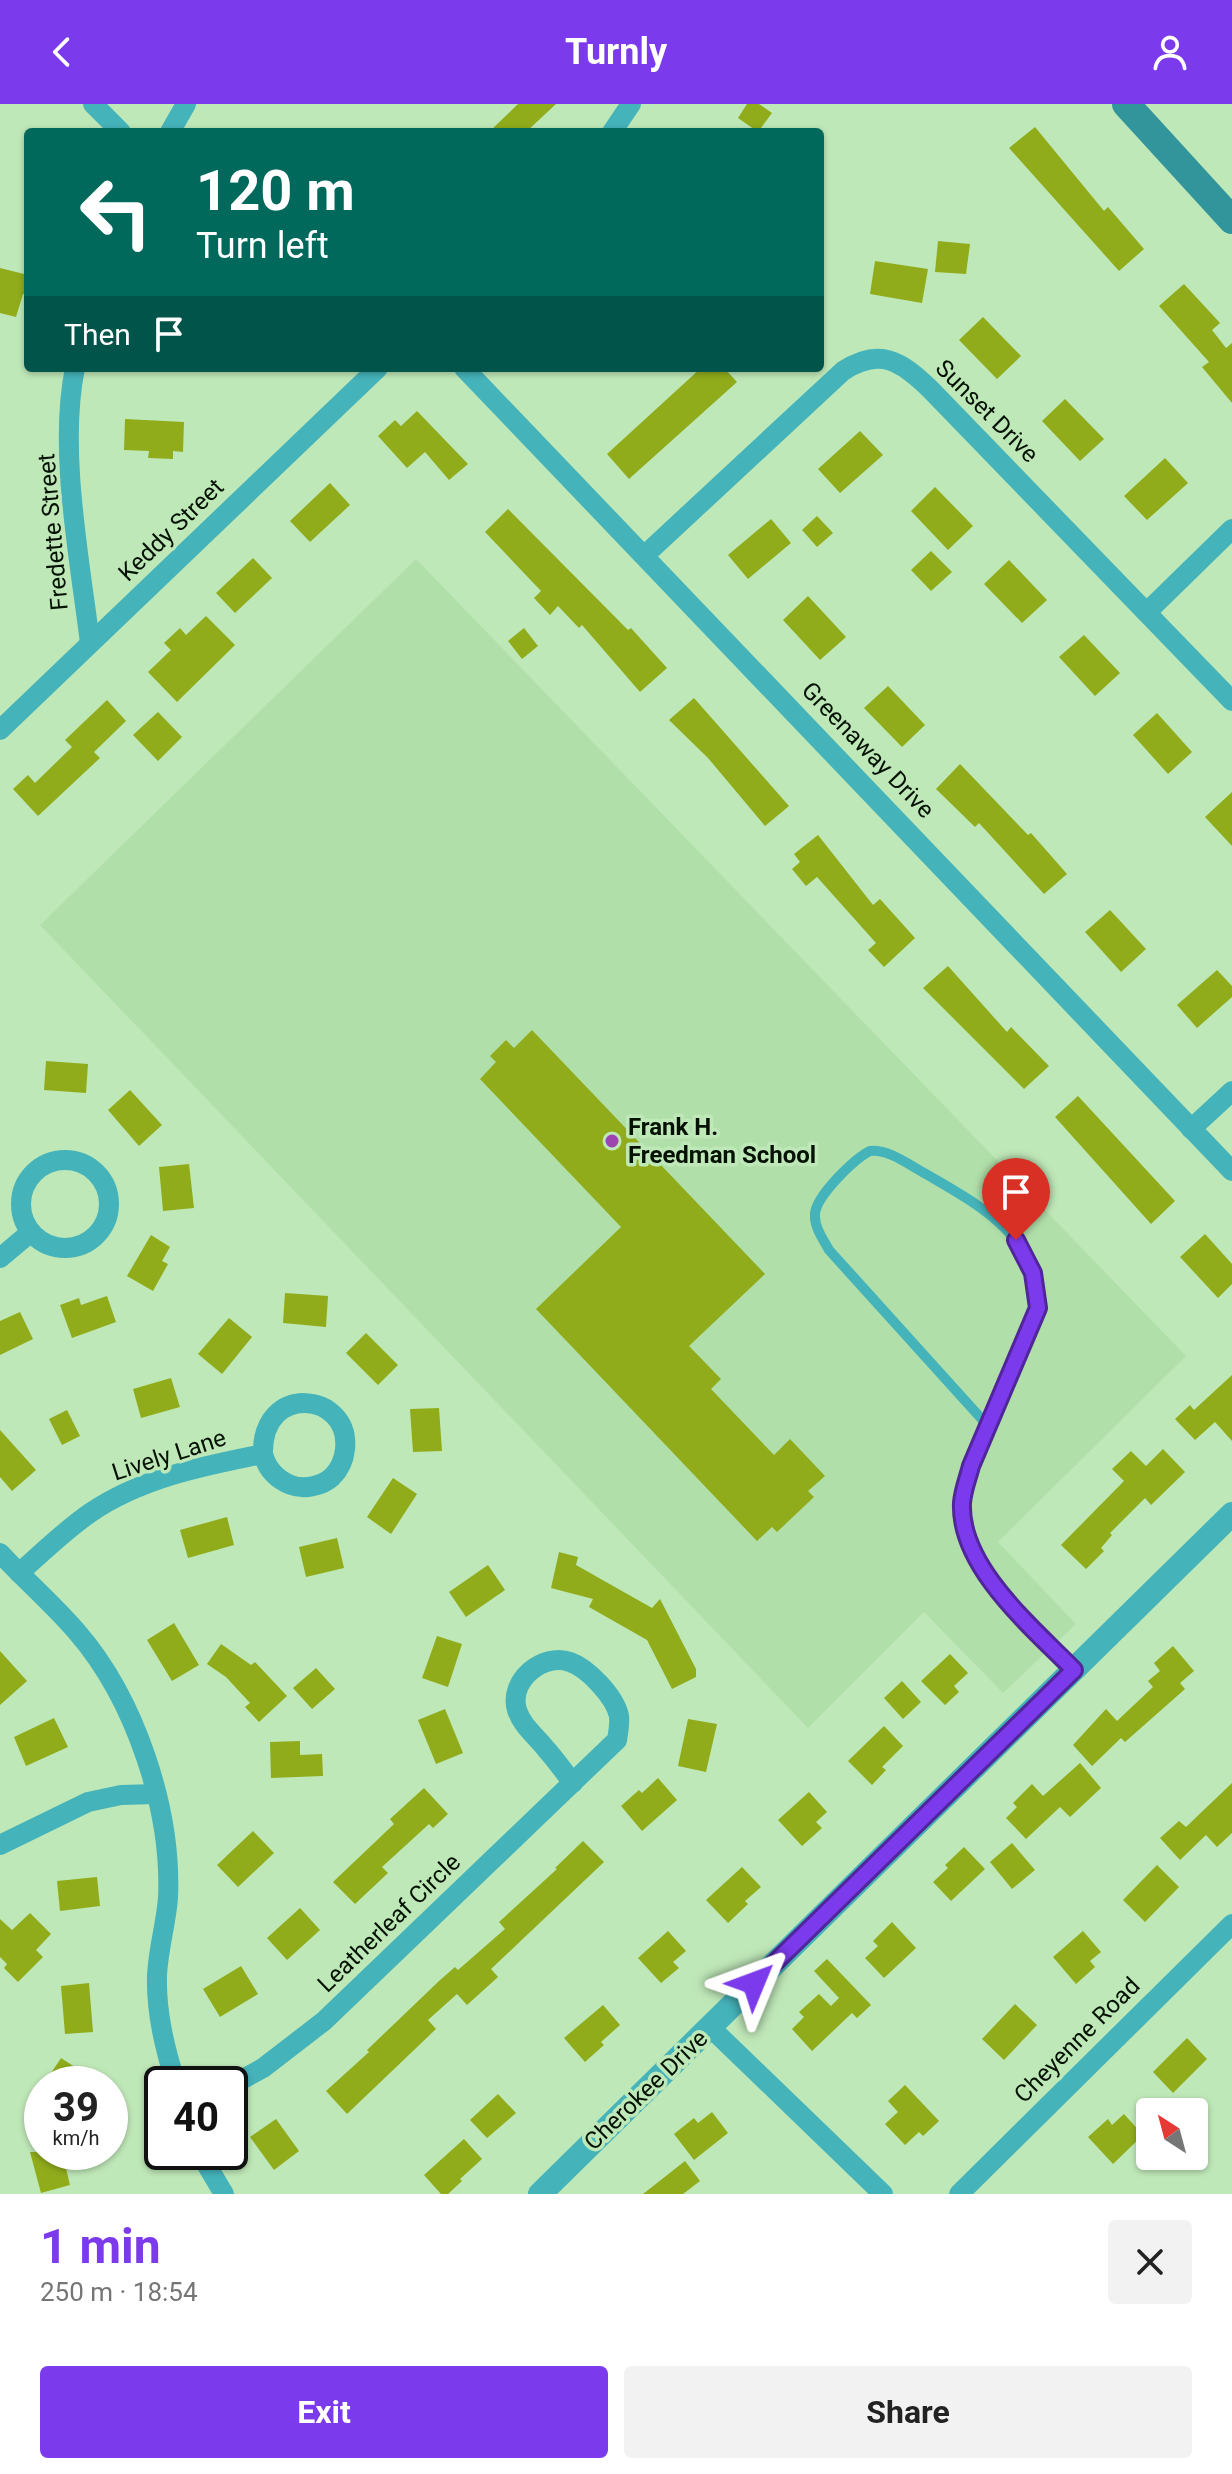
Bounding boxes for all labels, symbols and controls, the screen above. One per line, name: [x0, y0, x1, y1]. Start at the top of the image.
icon: back: [40, 30, 84, 74]
icon: person: [1148, 30, 1192, 74]
text: Turnly: [565, 31, 667, 73]
text: 120 m: [196, 158, 355, 224]
icon: left: [64, 160, 168, 264]
text: Turn left: [196, 225, 329, 267]
icon: arrive: [147, 312, 191, 356]
text: Then: [64, 317, 131, 352]
street label: Sunset Drive: [930, 354, 1044, 468]
street label: Fredette Street: [32, 452, 74, 612]
street label: Keddy Street: [113, 473, 229, 587]
street label: Greenaway Drive: [796, 676, 940, 824]
place label: Frank H. Freedman School: [628, 1113, 816, 1169]
marker: Frank H. Freedman School: [603, 1132, 621, 1150]
pin: [982, 1158, 1050, 1240]
icon: arrive: [994, 1170, 1038, 1214]
street label: Lively Lane: [109, 1423, 229, 1487]
street label: Leatherleaf Circle: [312, 1848, 466, 1998]
position arrow: [712, 1941, 796, 2025]
street label: Cheyenne Road: [1009, 1972, 1145, 2108]
street label: Cherokee Drive: [579, 2024, 713, 2156]
speed limit sign: 40: [144, 2066, 248, 2170]
text: 39: [53, 2084, 99, 2131]
north arrow: [1136, 2098, 1208, 2170]
map controls: [1136, 2098, 1208, 2170]
text: km/h: [53, 2126, 99, 2150]
text: 1 min: [40, 2218, 161, 2275]
button: close: [1108, 2220, 1192, 2304]
text: 250 m · 18:54: [40, 2277, 198, 2307]
button: Exit: [40, 2366, 608, 2458]
button: Share: [624, 2366, 1192, 2458]

